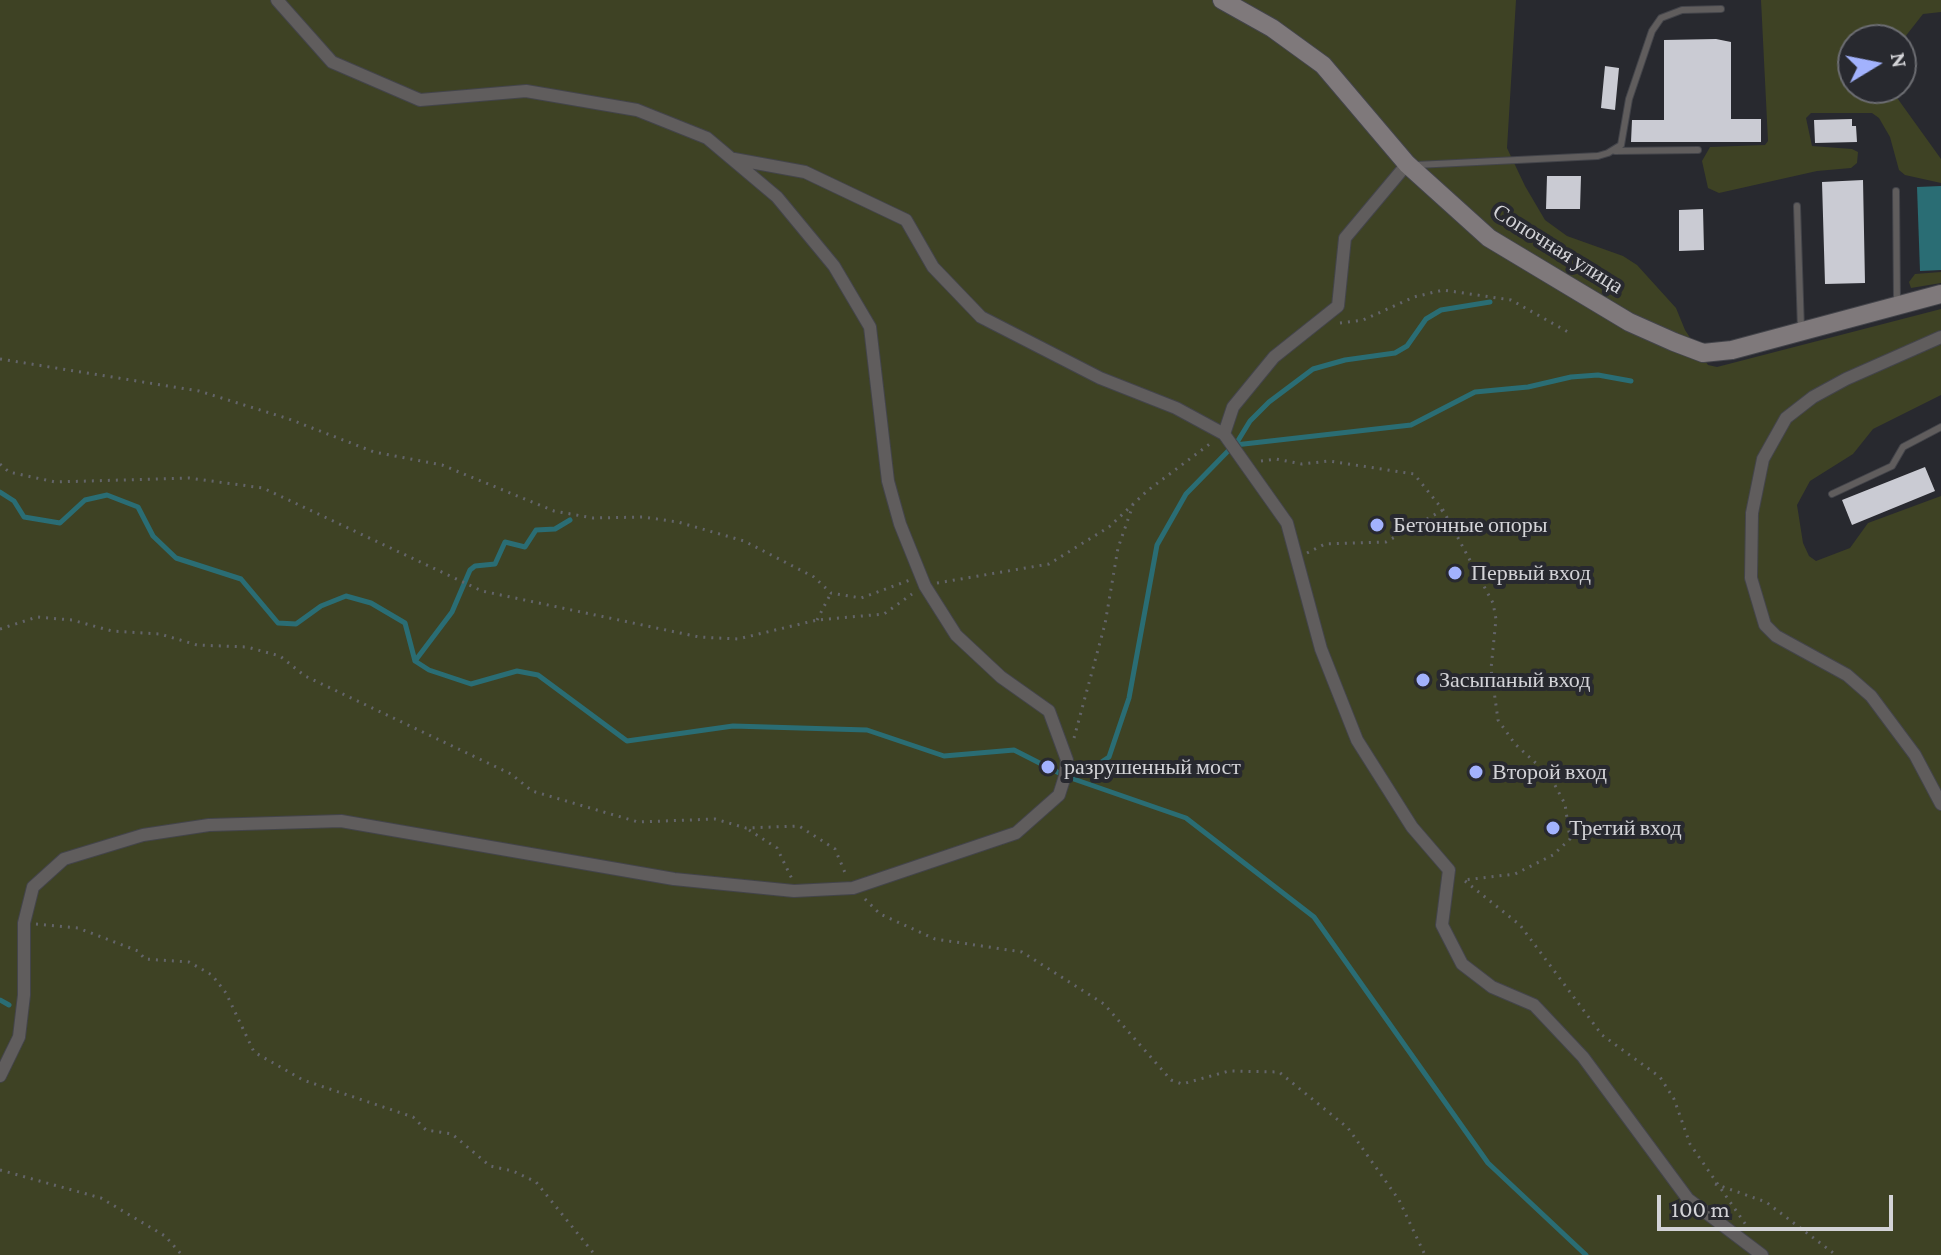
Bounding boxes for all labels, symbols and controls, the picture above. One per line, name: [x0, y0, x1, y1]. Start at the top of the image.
north arrow: [1837, 24, 1917, 104]
text: N: [1886, 51, 1913, 70]
street label: Сопочная улица: [1488, 198, 1628, 300]
place label: Бетонные опоры: [1393, 512, 1547, 538]
marker: Бетонные опоры: [1368, 516, 1386, 534]
place label: Первый вход: [1471, 560, 1591, 586]
marker: Первый вход: [1446, 564, 1464, 582]
place label: Засыпаный вход: [1439, 667, 1590, 693]
marker: Засыпаный вход: [1414, 671, 1432, 689]
place label: разрушенный мост: [1064, 754, 1241, 780]
marker: разрушенный мост: [1039, 758, 1057, 776]
place label: Второй вход: [1492, 759, 1607, 785]
marker: Второй вход: [1467, 763, 1485, 781]
place label: Третий вход: [1569, 815, 1682, 841]
marker: Третий вход: [1544, 819, 1562, 837]
scale bar: [1661, 1179, 1897, 1229]
text: 100 m: [1671, 1195, 1730, 1222]

